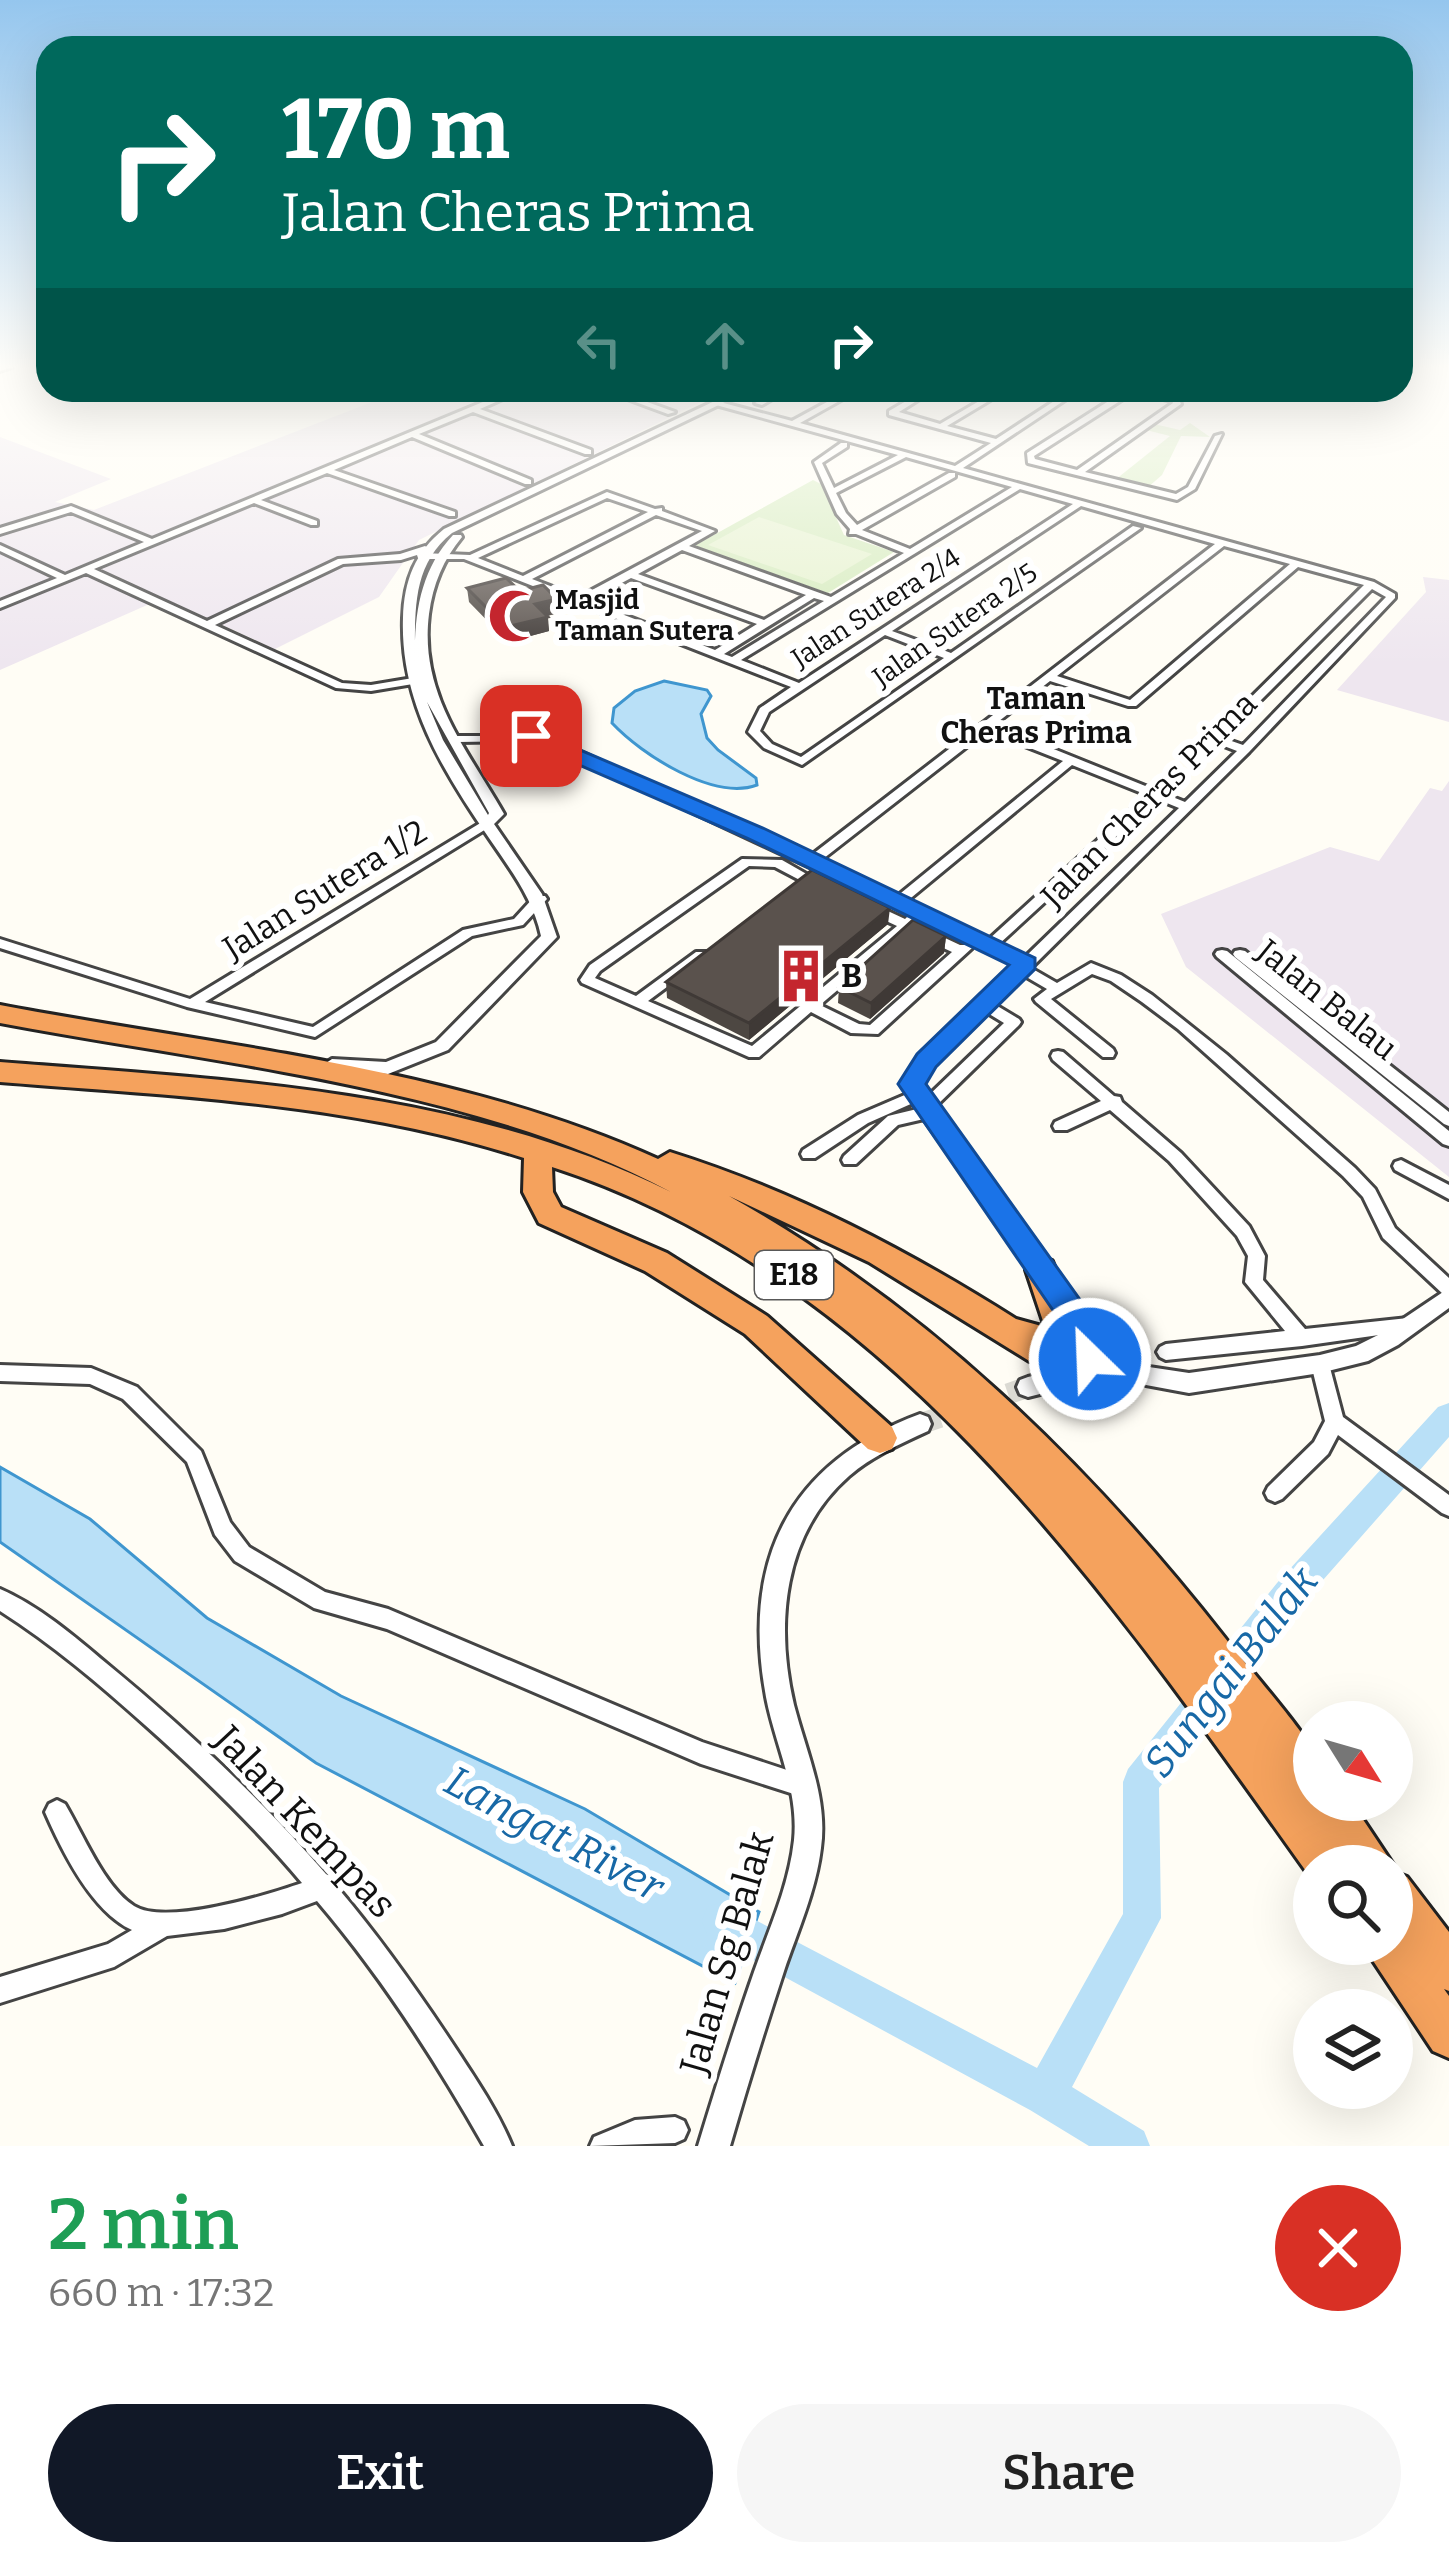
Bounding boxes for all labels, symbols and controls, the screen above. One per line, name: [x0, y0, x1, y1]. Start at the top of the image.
text: 170 m: [282, 79, 510, 180]
icon: right: [84, 84, 240, 240]
text: Jalan Cheras Prima: [282, 181, 754, 245]
icon: left: [566, 312, 632, 378]
icon: ahead: [692, 312, 758, 378]
icon: right: [818, 312, 884, 378]
street label: Jalan Sutera 2/4: [785, 541, 967, 675]
street label: Jalan Sutera 2/5: [866, 556, 1043, 694]
place label: Masjid Taman Sutera: [555, 584, 734, 647]
mosque icon: Masjid Taman Sutera: [486, 587, 544, 645]
district label: Taman Cheras Prima: [940, 681, 1132, 751]
street label: Jalan Cheras Prima: [1032, 684, 1265, 917]
pin: [480, 685, 582, 787]
icon: arrive: [498, 703, 564, 769]
street label: Jalan Sutera 1/2: [215, 812, 434, 969]
street label: Jalan Balau: [1248, 931, 1405, 1069]
building icon: B: [772, 947, 830, 1005]
place label: B: [841, 956, 862, 996]
road number: E18: [755, 1251, 833, 1299]
position arrow: [1027, 1296, 1153, 1422]
water label: Sungai Balak: [1134, 1557, 1329, 1787]
north arrow: [1293, 1701, 1413, 1821]
map controls: [1293, 1701, 1413, 2109]
street label: Jalan Kempas: [204, 1716, 406, 1928]
water label: Langat River: [436, 1756, 673, 1913]
street label: Jalan Sg Balak: [670, 1826, 784, 2081]
button: search: [1293, 1845, 1413, 1965]
button: layers: [1293, 1989, 1413, 2109]
text: 2 min: [48, 2182, 239, 2268]
button: close: [1275, 2185, 1401, 2311]
text: 660 m · 17:32: [48, 2270, 274, 2316]
button: Exit: [48, 2404, 713, 2542]
button: Share: [737, 2404, 1401, 2542]

